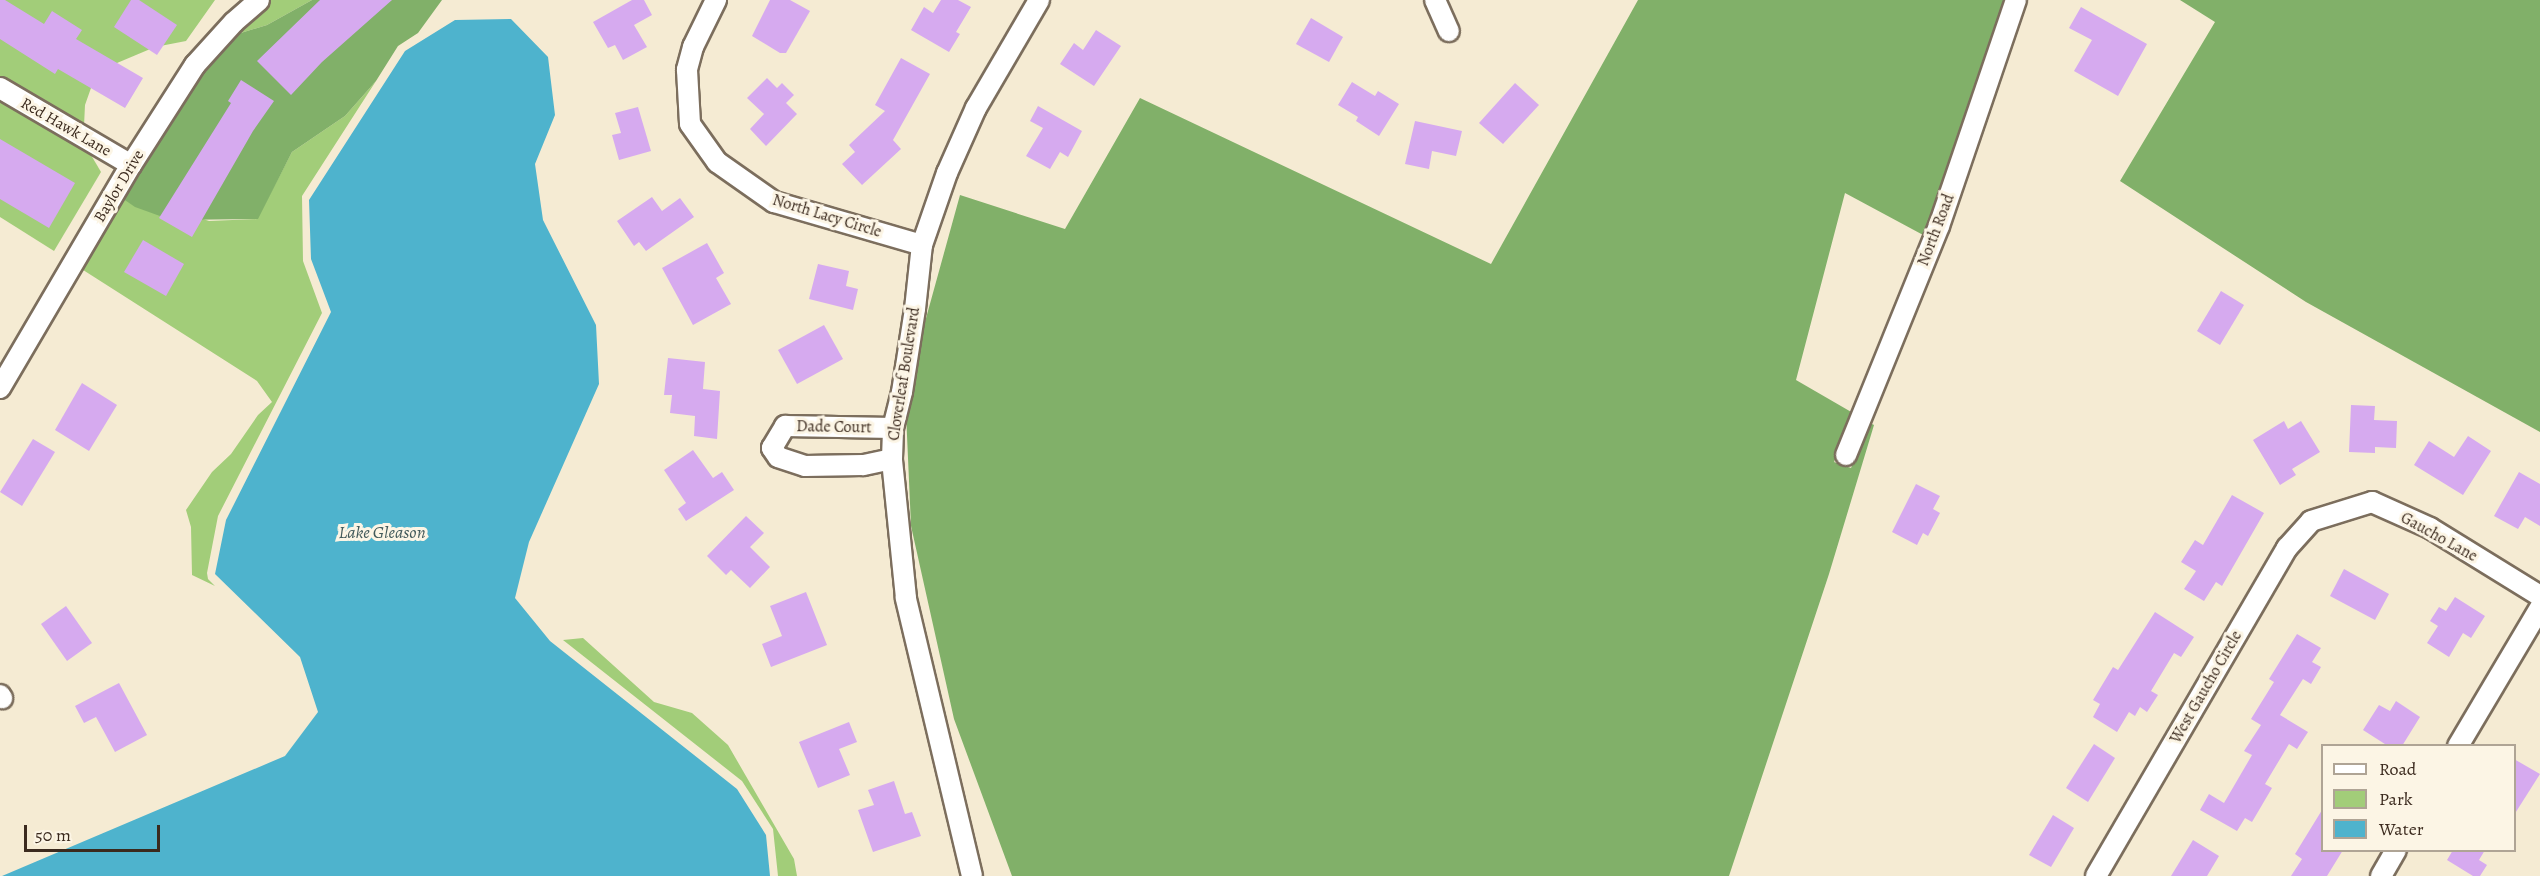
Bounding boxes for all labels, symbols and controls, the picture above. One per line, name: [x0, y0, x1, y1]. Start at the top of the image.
street label: Red Hawk Lane: [17, 93, 115, 161]
street label: Baylor Drive: [90, 146, 148, 226]
street label: North Lacy Circle: [770, 190, 884, 242]
street label: North Road: [1913, 191, 1959, 269]
street label: Cloverleaf Boulevard: [884, 306, 924, 442]
street label: Dade Court: [796, 417, 872, 437]
street label: Gaucho Lane: [2397, 508, 2481, 566]
water label: Lake Gleason: [338, 521, 426, 543]
street label: West Gaucho Circle: [2166, 627, 2246, 747]
legend: [2321, 744, 2516, 852]
text: Road: [2379, 757, 2416, 781]
text: Park: [2379, 787, 2413, 811]
scale bar: [27, 813, 164, 851]
text: Water: [2379, 817, 2424, 841]
text: 50 m: [35, 823, 71, 847]

